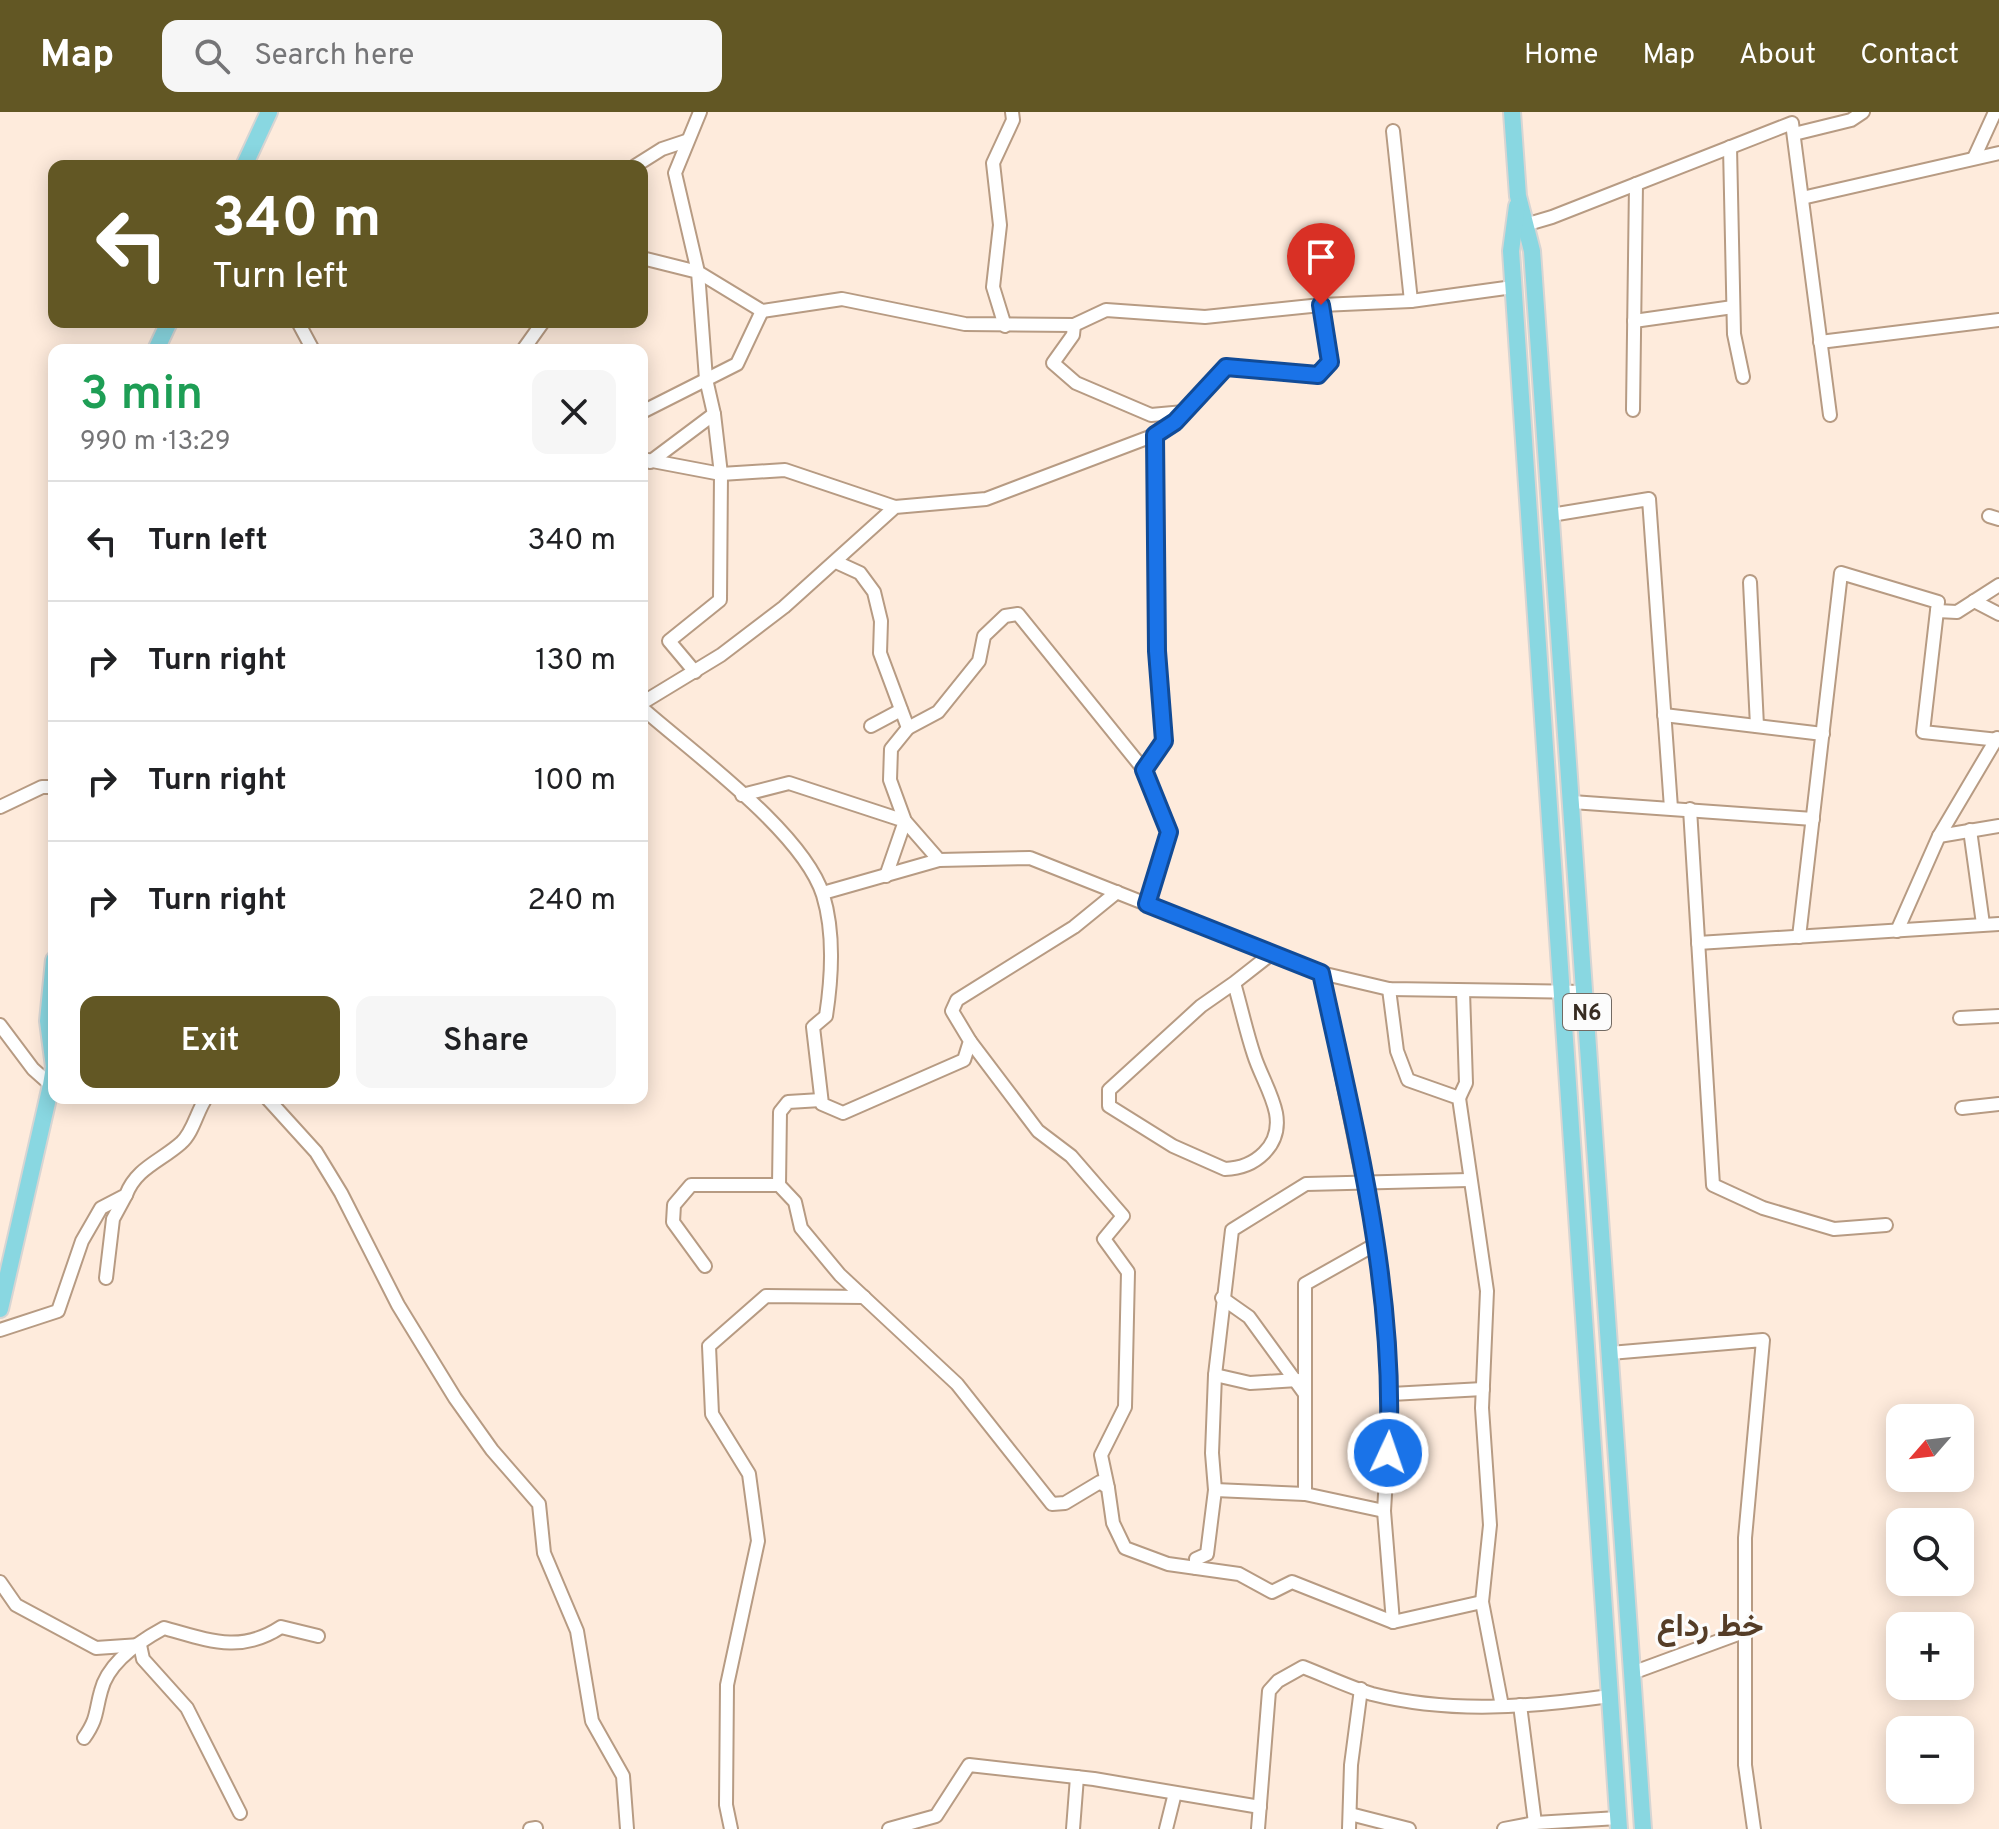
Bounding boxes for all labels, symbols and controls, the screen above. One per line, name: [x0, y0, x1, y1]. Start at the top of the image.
search box: [162, 20, 722, 92]
text: Map: [40, 32, 114, 81]
icon: search: [190, 34, 234, 78]
text: Search here: [254, 38, 414, 75]
text: Home: [1524, 38, 1598, 74]
text: Map: [1642, 38, 1695, 74]
text: About: [1739, 38, 1816, 74]
text: Contact: [1860, 38, 1959, 74]
text: 340 m: [212, 186, 381, 256]
icon: left: [80, 192, 184, 296]
pin: [1287, 223, 1355, 305]
icon: arrive: [1299, 235, 1343, 279]
text: Turn left: [212, 255, 349, 301]
text: 3 min: [80, 366, 203, 426]
button: close: [532, 370, 616, 454]
text: 990 m · 13:29: [80, 426, 231, 459]
icon: left: [80, 519, 124, 563]
text: Turn left: [148, 523, 268, 560]
text: 340 m: [528, 523, 616, 560]
icon: right: [80, 639, 124, 683]
text: Turn right: [148, 643, 286, 680]
text: 130 m: [535, 643, 616, 680]
icon: right: [80, 759, 124, 803]
text: Turn right: [148, 763, 286, 800]
text: 100 m: [534, 763, 616, 800]
icon: right: [80, 879, 124, 923]
text: Turn right: [148, 883, 286, 920]
text: 240 m: [528, 883, 616, 920]
road number: N6: [1563, 994, 1611, 1030]
button: Exit: [80, 996, 340, 1088]
button: Share: [356, 996, 616, 1088]
north arrow: [1886, 1404, 1974, 1492]
map controls: [1886, 1404, 1974, 1804]
position arrow: [1346, 1411, 1430, 1495]
button: search: [1886, 1508, 1974, 1596]
district label: خط رداع: [1657, 1608, 1763, 1648]
button: +: [1886, 1612, 1974, 1700]
button: −: [1886, 1716, 1974, 1804]

